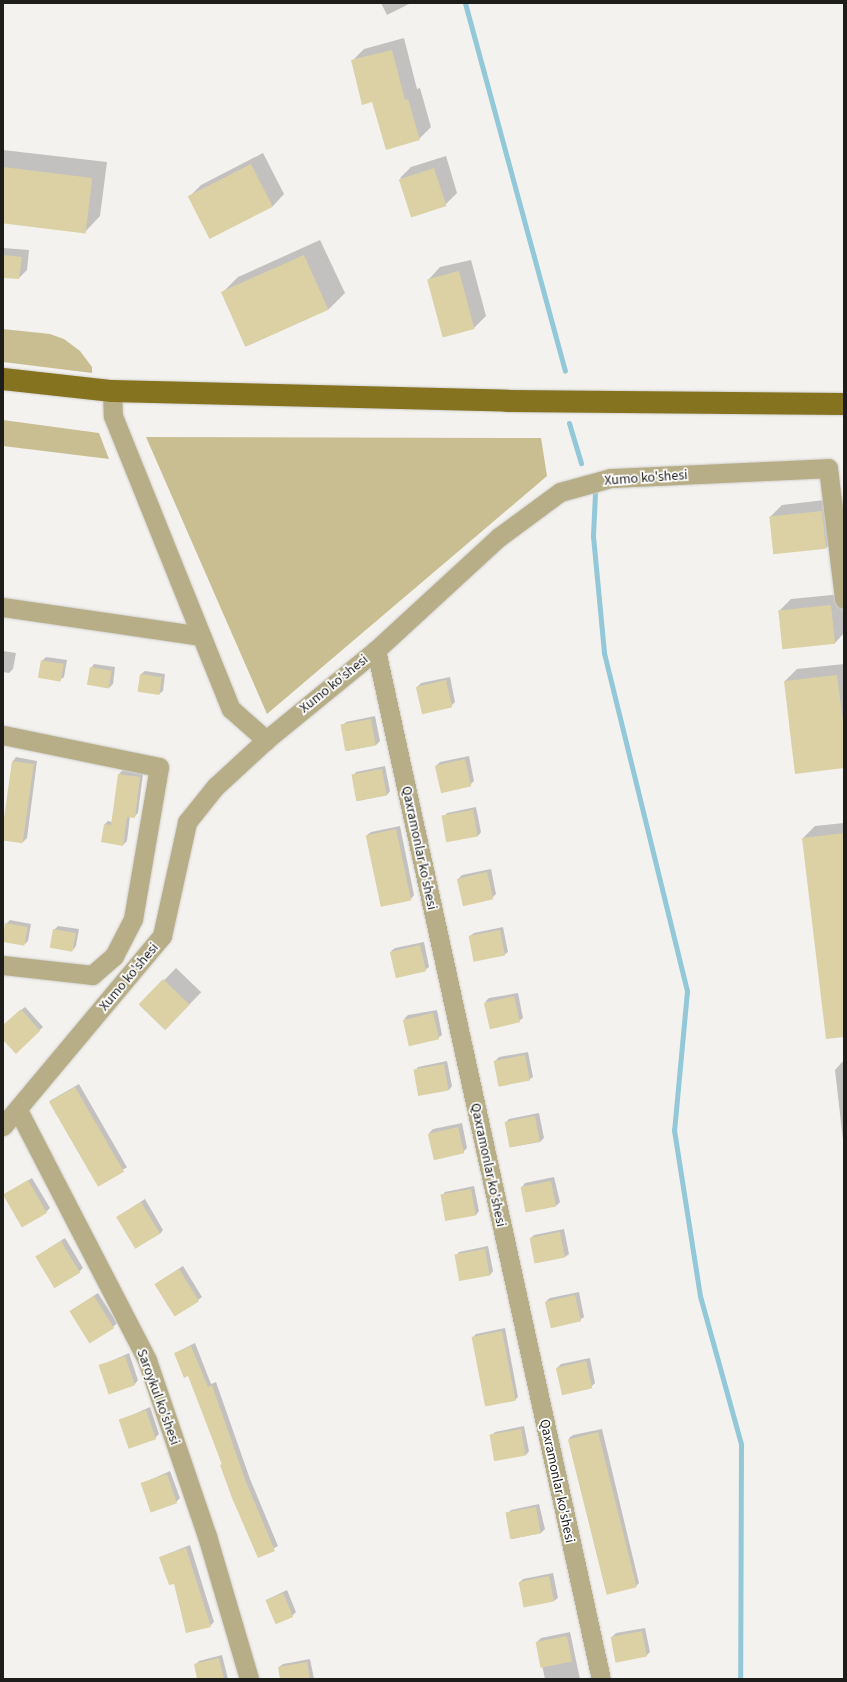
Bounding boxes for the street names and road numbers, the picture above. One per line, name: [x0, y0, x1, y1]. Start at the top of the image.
street label: Xumo ko'shesi: [604, 467, 688, 489]
street label: Xumo ko'shesi: [296, 651, 372, 717]
street label: Qaxramonlar ko'shesi: [398, 785, 440, 911]
street label: Xumo ko'shesi: [96, 940, 162, 1014]
street label: Qaxramonlar ko'shesi: [467, 1102, 509, 1228]
street label: Saroykul ko'shesi: [133, 1347, 183, 1447]
street label: Qaxramonlar ko'shesi: [536, 1418, 578, 1544]

